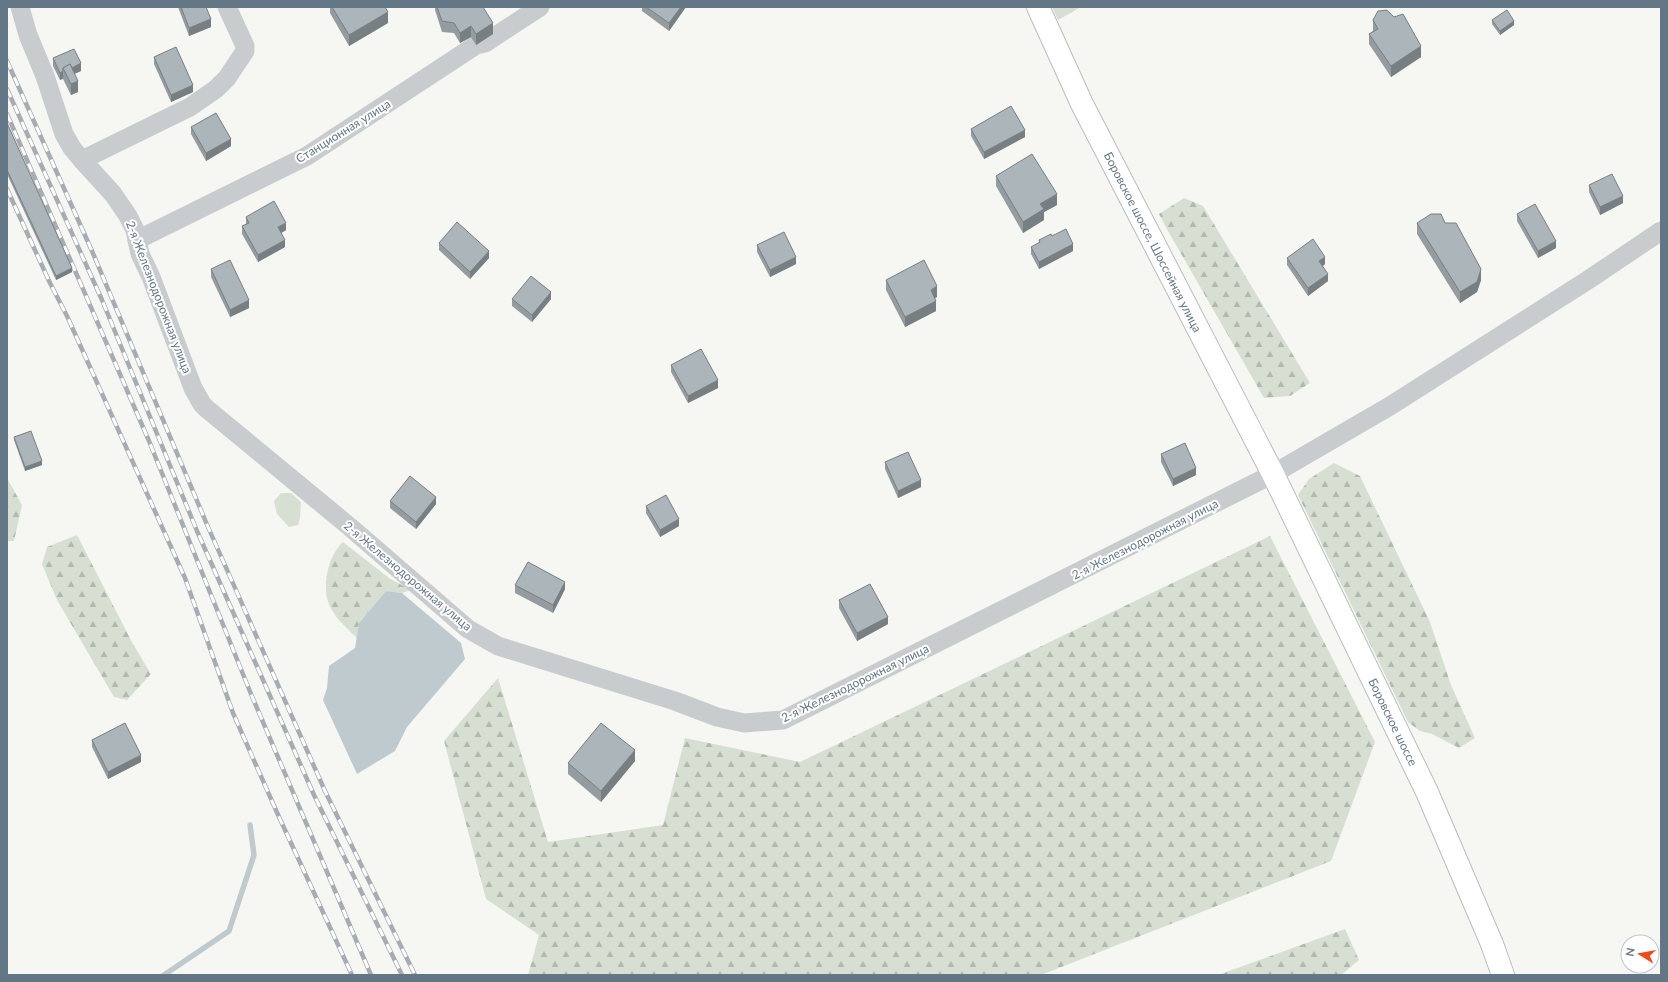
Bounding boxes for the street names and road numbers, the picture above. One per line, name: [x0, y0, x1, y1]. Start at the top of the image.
street label: Станционная улица: [293, 96, 393, 166]
street label: Боровское шоссе, Шоссейная улица: [1101, 149, 1205, 335]
street label: 2-я Железнодорожная улица: [123, 219, 195, 375]
street label: 2-я Железнодорожная улица: [1069, 495, 1221, 582]
street label: 2-я Железнодорожная улица: [341, 518, 475, 634]
street label: 2-я Железнодорожная улица: [779, 641, 931, 725]
street label: Боровское шоссе: [1365, 676, 1421, 768]

